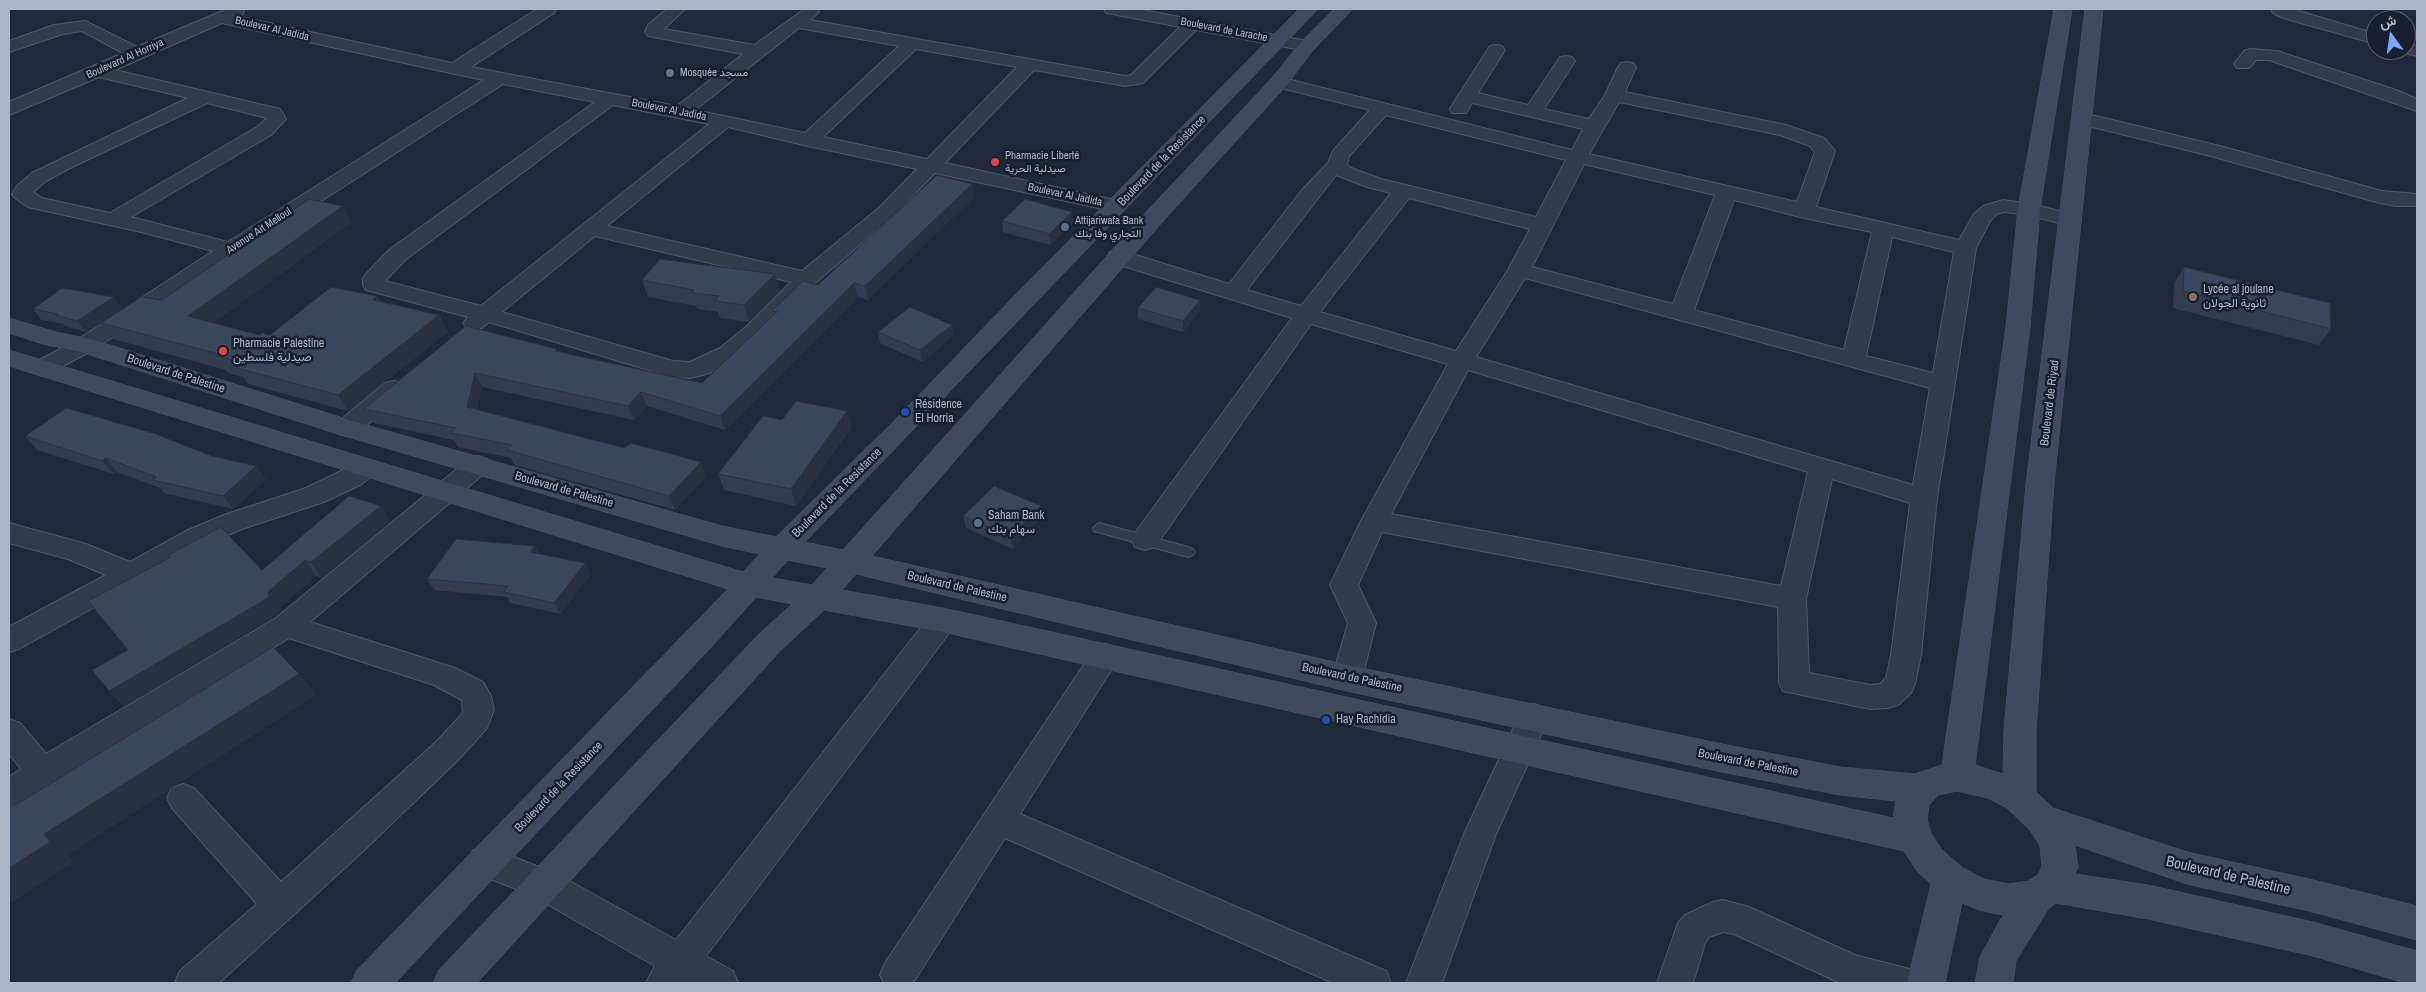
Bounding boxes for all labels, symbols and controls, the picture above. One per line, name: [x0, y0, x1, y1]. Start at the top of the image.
north arrow: [2366, 10, 2416, 60]
text: ش: [2377, 11, 2398, 32]
street label: Boulevar Al Jadida: [234, 14, 310, 44]
street label: Boulevard de Larache: [1179, 15, 1269, 45]
street label: Boulevard Al Horriya: [84, 36, 166, 82]
place label: Mosquée مسجد: [680, 66, 748, 80]
marker: Mosquée مسجد: [664, 67, 676, 79]
street label: Boulevar Al Jadida: [631, 96, 707, 124]
street label: Boulevard de la Resistance: [1115, 113, 1209, 209]
place label: Pharmacie Liberté صيدلية الحرية: [1005, 149, 1079, 175]
marker: Pharmacie Liberté صيدلية الحرية: [989, 156, 1001, 168]
street label: Boulevar Al Jadida: [1027, 181, 1103, 209]
street label: Avenue Ait Melloul: [224, 205, 294, 257]
place label: Attijariwafa Bank التجاري وفا بنك: [1075, 214, 1143, 240]
marker: Attijariwafa Bank التجاري وفا بنك: [1059, 221, 1071, 233]
place label: Lycée al joulane ثانوية الجولان: [2203, 283, 2274, 311]
marker: Lycée al joulane ثانوية الجولان: [2187, 291, 2199, 303]
place label: Pharmacie Palestine صيدلية فلسطين: [233, 337, 324, 365]
marker: Pharmacie Palestine صيدلية فلسطين: [217, 345, 229, 357]
street label: Boulevard de Palestine: [125, 351, 227, 397]
street label: Boulevard de Riyad: [2038, 359, 2062, 447]
place label: Résidence El Horria: [915, 398, 962, 426]
marker: Résidence El Horria: [899, 406, 911, 418]
street label: Boulevard de la Resistance: [789, 445, 885, 541]
street label: Boulevard de Palestine: [513, 469, 615, 511]
place label: Saham Bank سهام بنك: [988, 509, 1044, 537]
marker: Saham Bank سهام بنك: [972, 517, 984, 529]
street label: Boulevard de Palestine: [906, 569, 1008, 605]
street label: Boulevard de Palestine: [1301, 660, 1403, 696]
place label: Hay Rachidia: [1336, 713, 1396, 727]
marker: Hay Rachidia: [1320, 714, 1332, 726]
street label: Boulevard de la Resistance: [512, 739, 606, 835]
street label: Boulevard de Palestine: [1697, 746, 1799, 780]
street label: Boulevard de Palestine: [2164, 853, 2292, 899]

